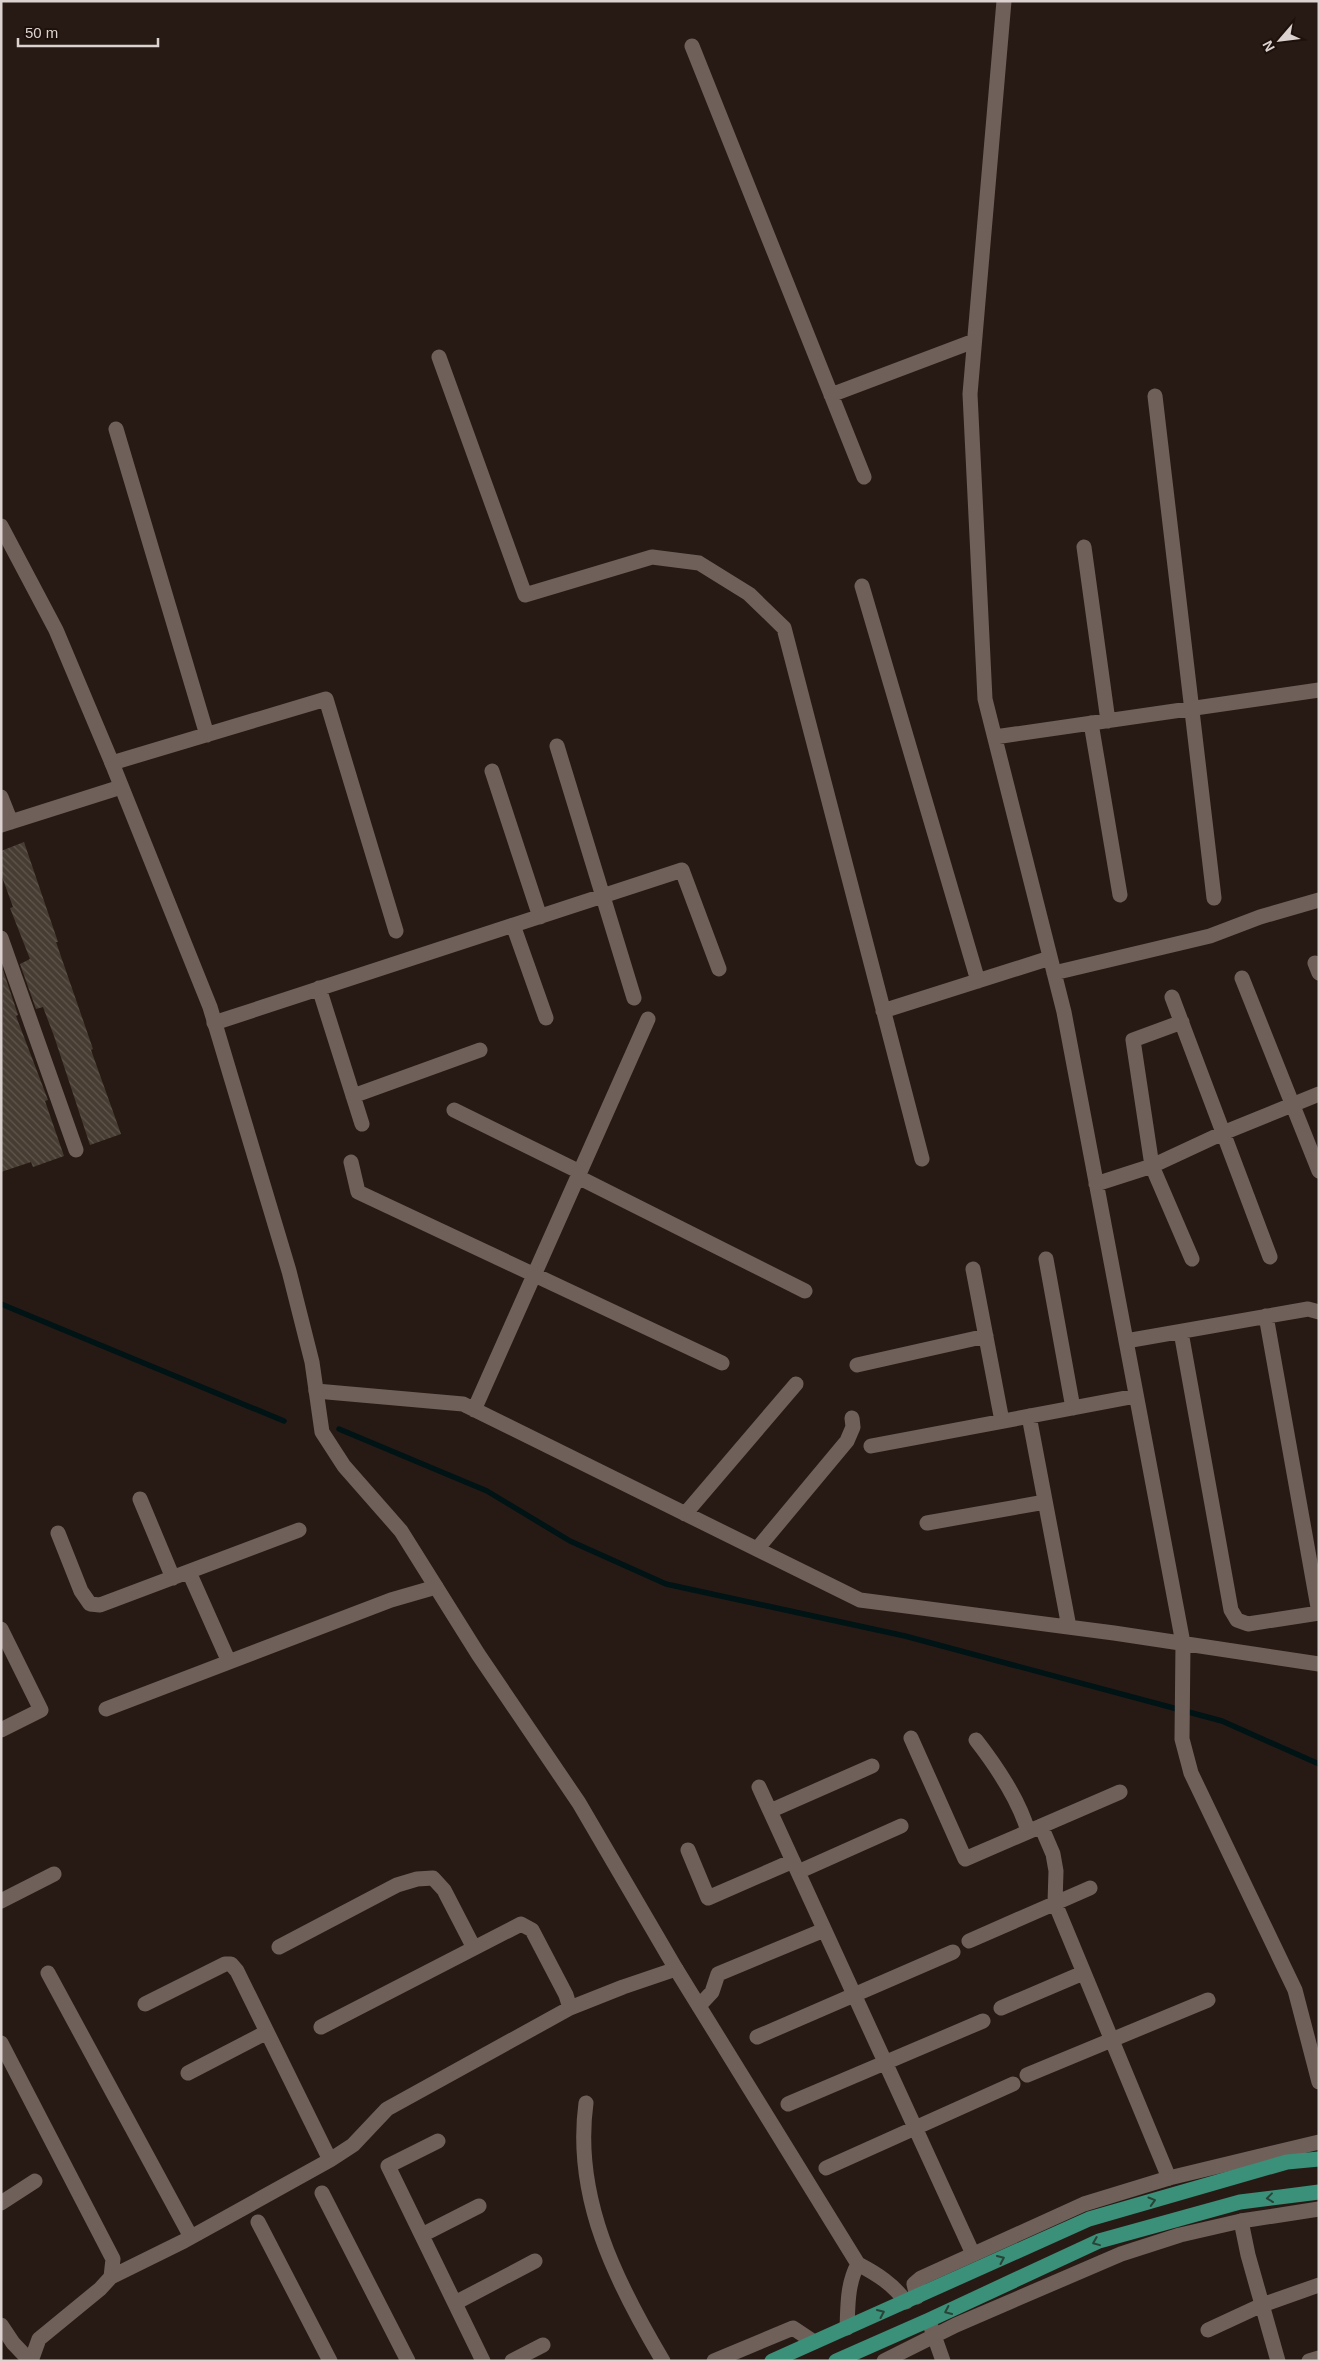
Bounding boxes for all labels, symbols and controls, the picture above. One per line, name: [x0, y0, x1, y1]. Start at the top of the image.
scale bar: [18, 15, 158, 47]
north arrow: [1255, 15, 1305, 65]
text: 50 m: [25, 24, 58, 41]
text: N: [1259, 38, 1278, 54]
one-way arrow: [1266, 2192, 1274, 2203]
one-way arrow: [1147, 2196, 1155, 2206]
one-way arrow: [1092, 2236, 1101, 2247]
one-way arrow: [995, 2255, 1004, 2265]
one-way arrow: [944, 2305, 953, 2315]
one-way arrow: [876, 2308, 885, 2319]

